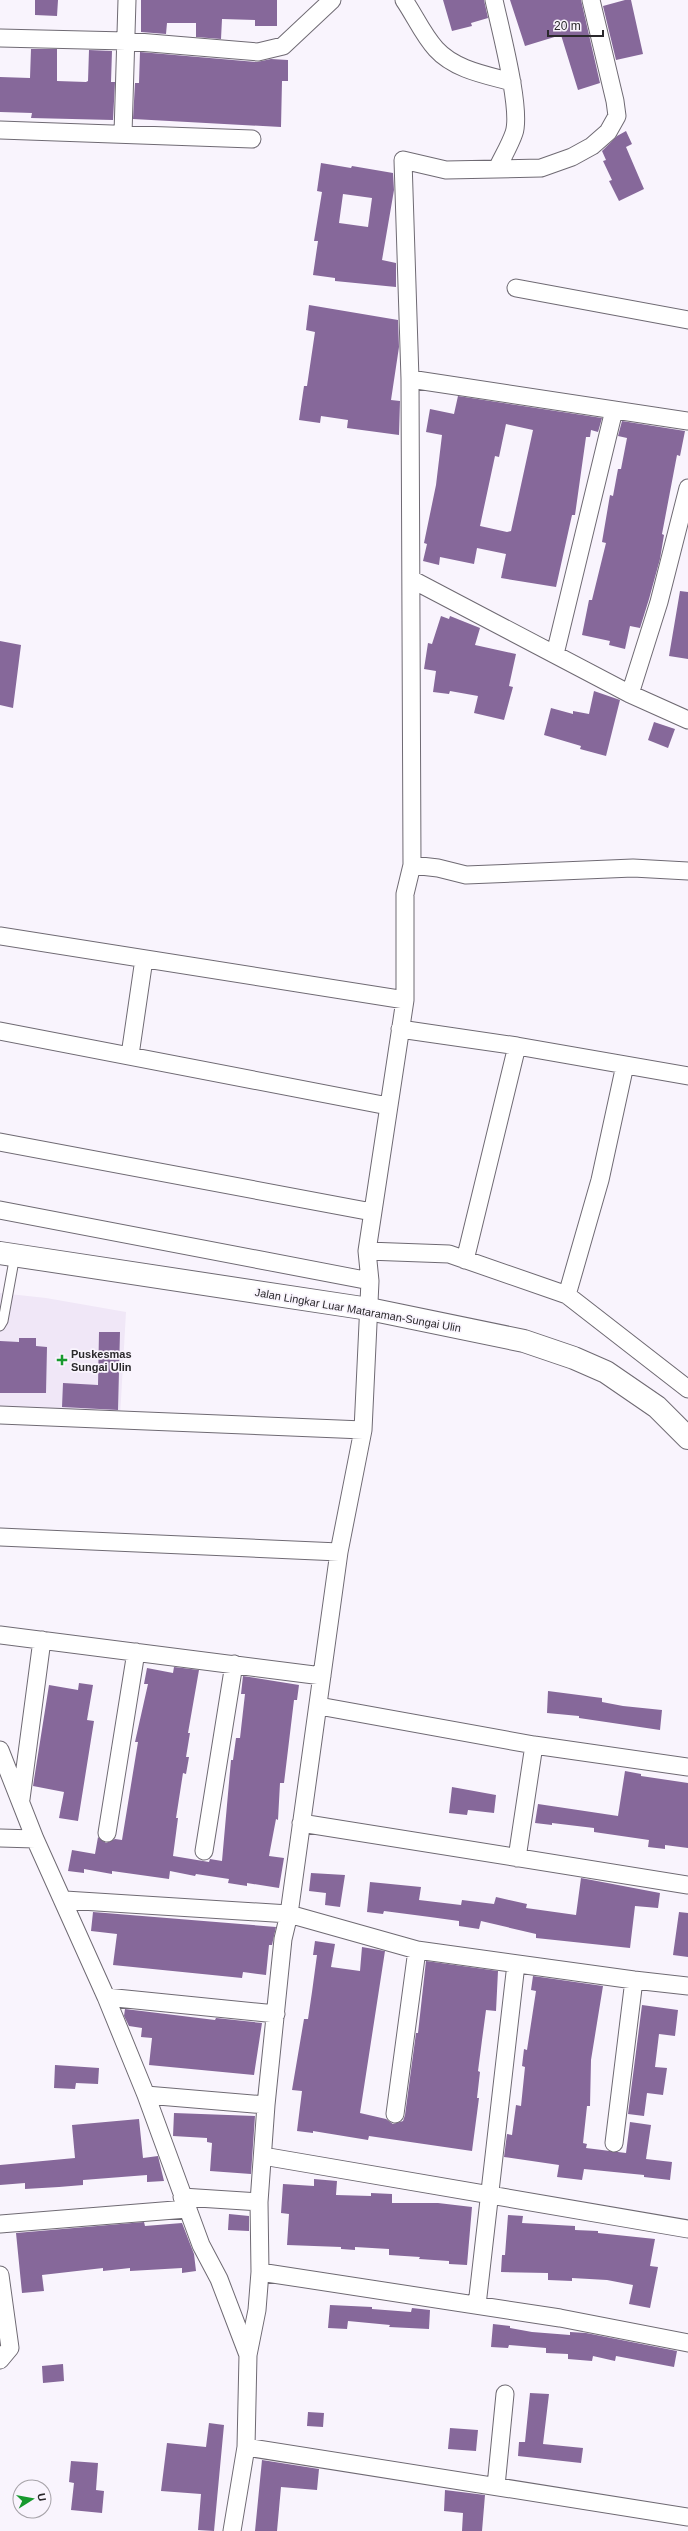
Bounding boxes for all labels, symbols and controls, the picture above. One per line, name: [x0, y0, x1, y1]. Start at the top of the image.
scale bar: [548, 12, 603, 38]
text: 20 m: [554, 19, 581, 33]
street label: Jalan Lingkar Luar Mataraman-Sungai Ulin: [254, 1286, 462, 1334]
place label: Puskesmas Sungai Ulin: [71, 1348, 132, 1373]
marker: Puskesmas Sungai Ulin: [56, 1354, 68, 1366]
north arrow: [12, 2479, 52, 2519]
text: U: [35, 2492, 48, 2502]

